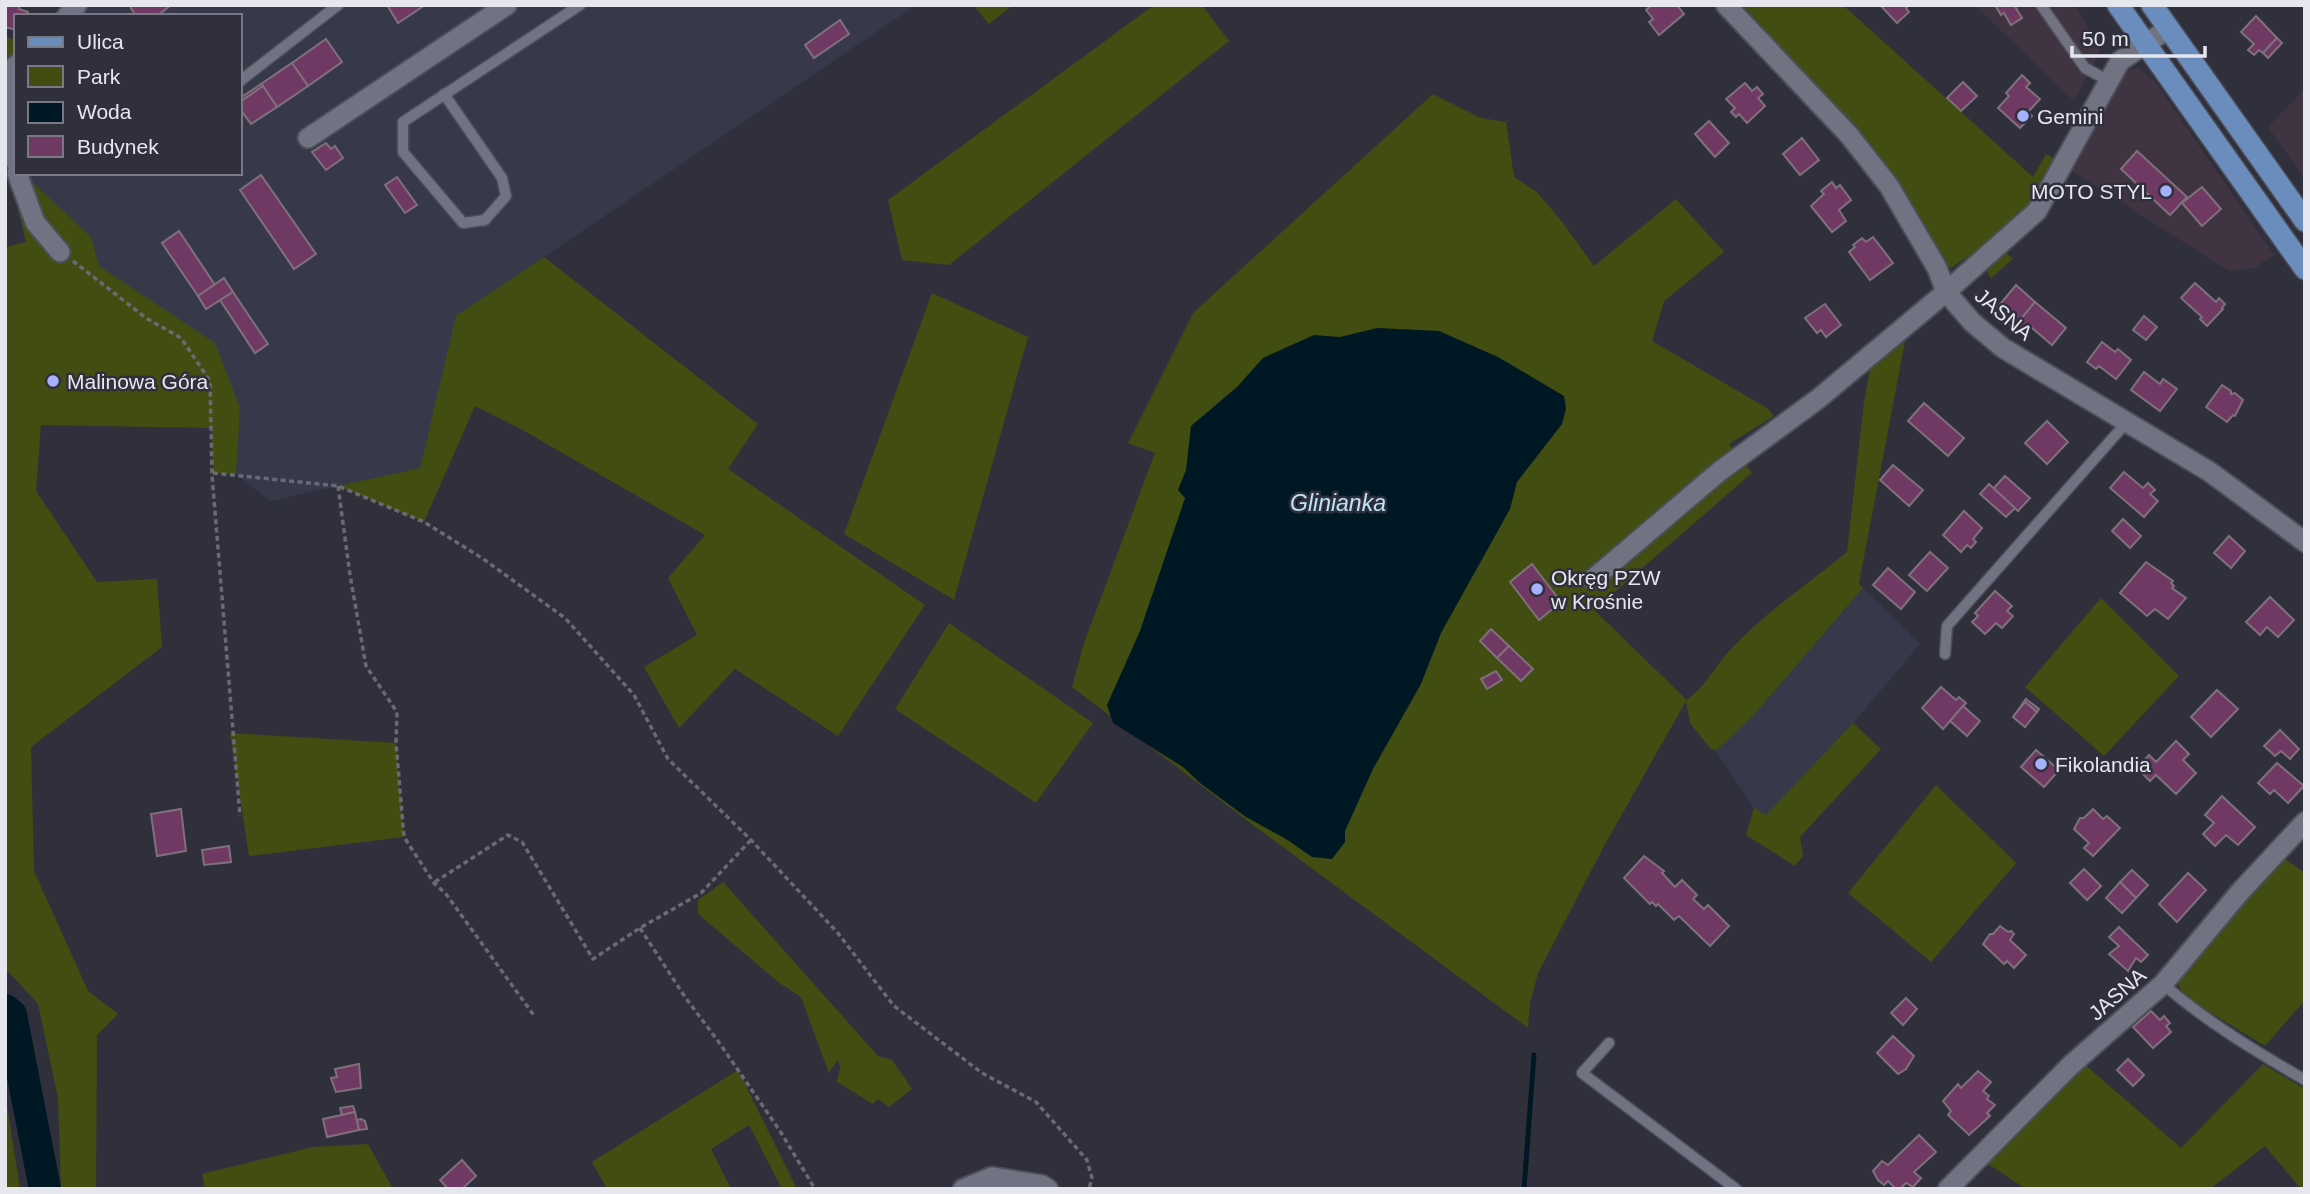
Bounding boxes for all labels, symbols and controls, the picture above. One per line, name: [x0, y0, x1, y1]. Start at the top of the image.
legend: [14, 14, 242, 175]
scale bar: [2072, 14, 2205, 58]
text: 50 m: [2082, 27, 2129, 50]
text: Ulica: [77, 30, 124, 53]
text: Park: [77, 65, 121, 88]
text: Woda: [77, 100, 132, 123]
place label: Gemini: [2037, 105, 2104, 128]
marker: Gemini: [2015, 108, 2031, 124]
text: Budynek: [77, 135, 159, 158]
place label: MOTO STYL: [2031, 180, 2152, 203]
marker: MOTO STYL: [2158, 183, 2174, 199]
street label: JASNA: [1971, 283, 2037, 345]
place label: Malinowa Góra: [67, 370, 209, 393]
marker: Malinowa Góra: [45, 373, 61, 389]
water label: Glinianka: [1290, 490, 1386, 516]
place label: Okręg PZW w Krośnie: [1550, 566, 1661, 613]
marker: Okręg PZW w Krośnie: [1529, 581, 1545, 597]
place label: Fikolandia: [2055, 753, 2151, 776]
marker: Fikolandia: [2033, 756, 2049, 772]
street label: JASNA: [2084, 963, 2150, 1025]

